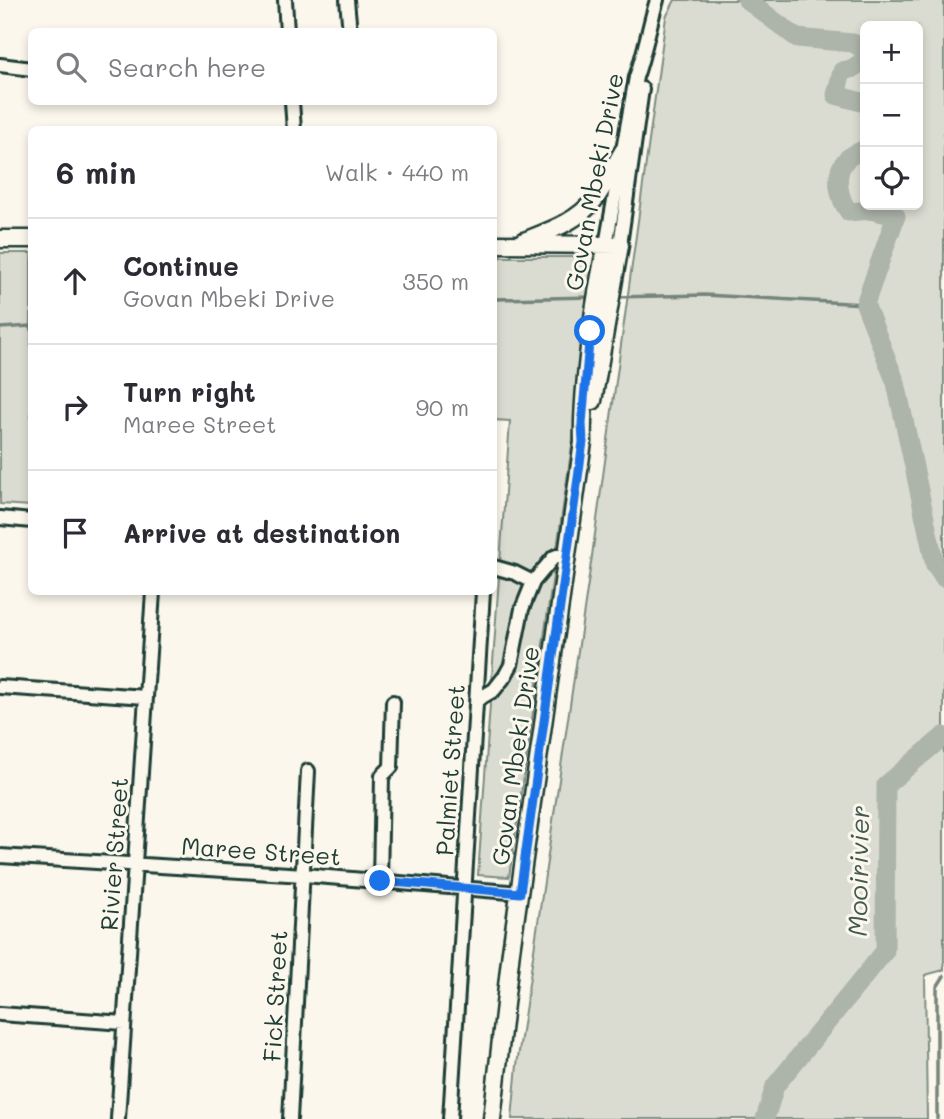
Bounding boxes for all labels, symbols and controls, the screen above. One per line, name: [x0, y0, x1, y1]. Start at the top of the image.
map controls: [860, 21, 923, 210]
button: +: [860, 21, 923, 84]
search box: [28, 28, 497, 105]
icon: search: [52, 48, 90, 86]
text: Search here: [108, 50, 266, 84]
street label: Govan Mbeki Drive: [557, 70, 630, 293]
button: −: [860, 84, 923, 147]
button: locate: [860, 147, 923, 210]
text: 6 min: [56, 152, 136, 192]
text: Walk · 440 m: [325, 157, 469, 187]
text: Continue: [123, 249, 239, 283]
icon: ahead: [56, 262, 94, 300]
text: 350 m: [402, 266, 469, 296]
text: Govan Mbeki Drive: [123, 283, 335, 313]
route start: [574, 315, 605, 346]
text: Turn right: [123, 375, 256, 409]
icon: right: [56, 388, 94, 426]
text: 90 m: [416, 392, 469, 422]
text: Maree Street: [123, 409, 276, 439]
icon: arrive: [56, 514, 94, 552]
text: Arrive at destination: [123, 516, 400, 550]
street label: Govan Mbeki Drive: [484, 644, 545, 867]
street label: Palmiet Street: [428, 683, 471, 857]
street label: Rivier Street: [93, 776, 134, 932]
water label: Mooirivier: [840, 805, 876, 937]
street label: Maree Street: [180, 829, 342, 872]
route end: [364, 865, 395, 896]
street label: Fick Street: [256, 929, 293, 1062]

